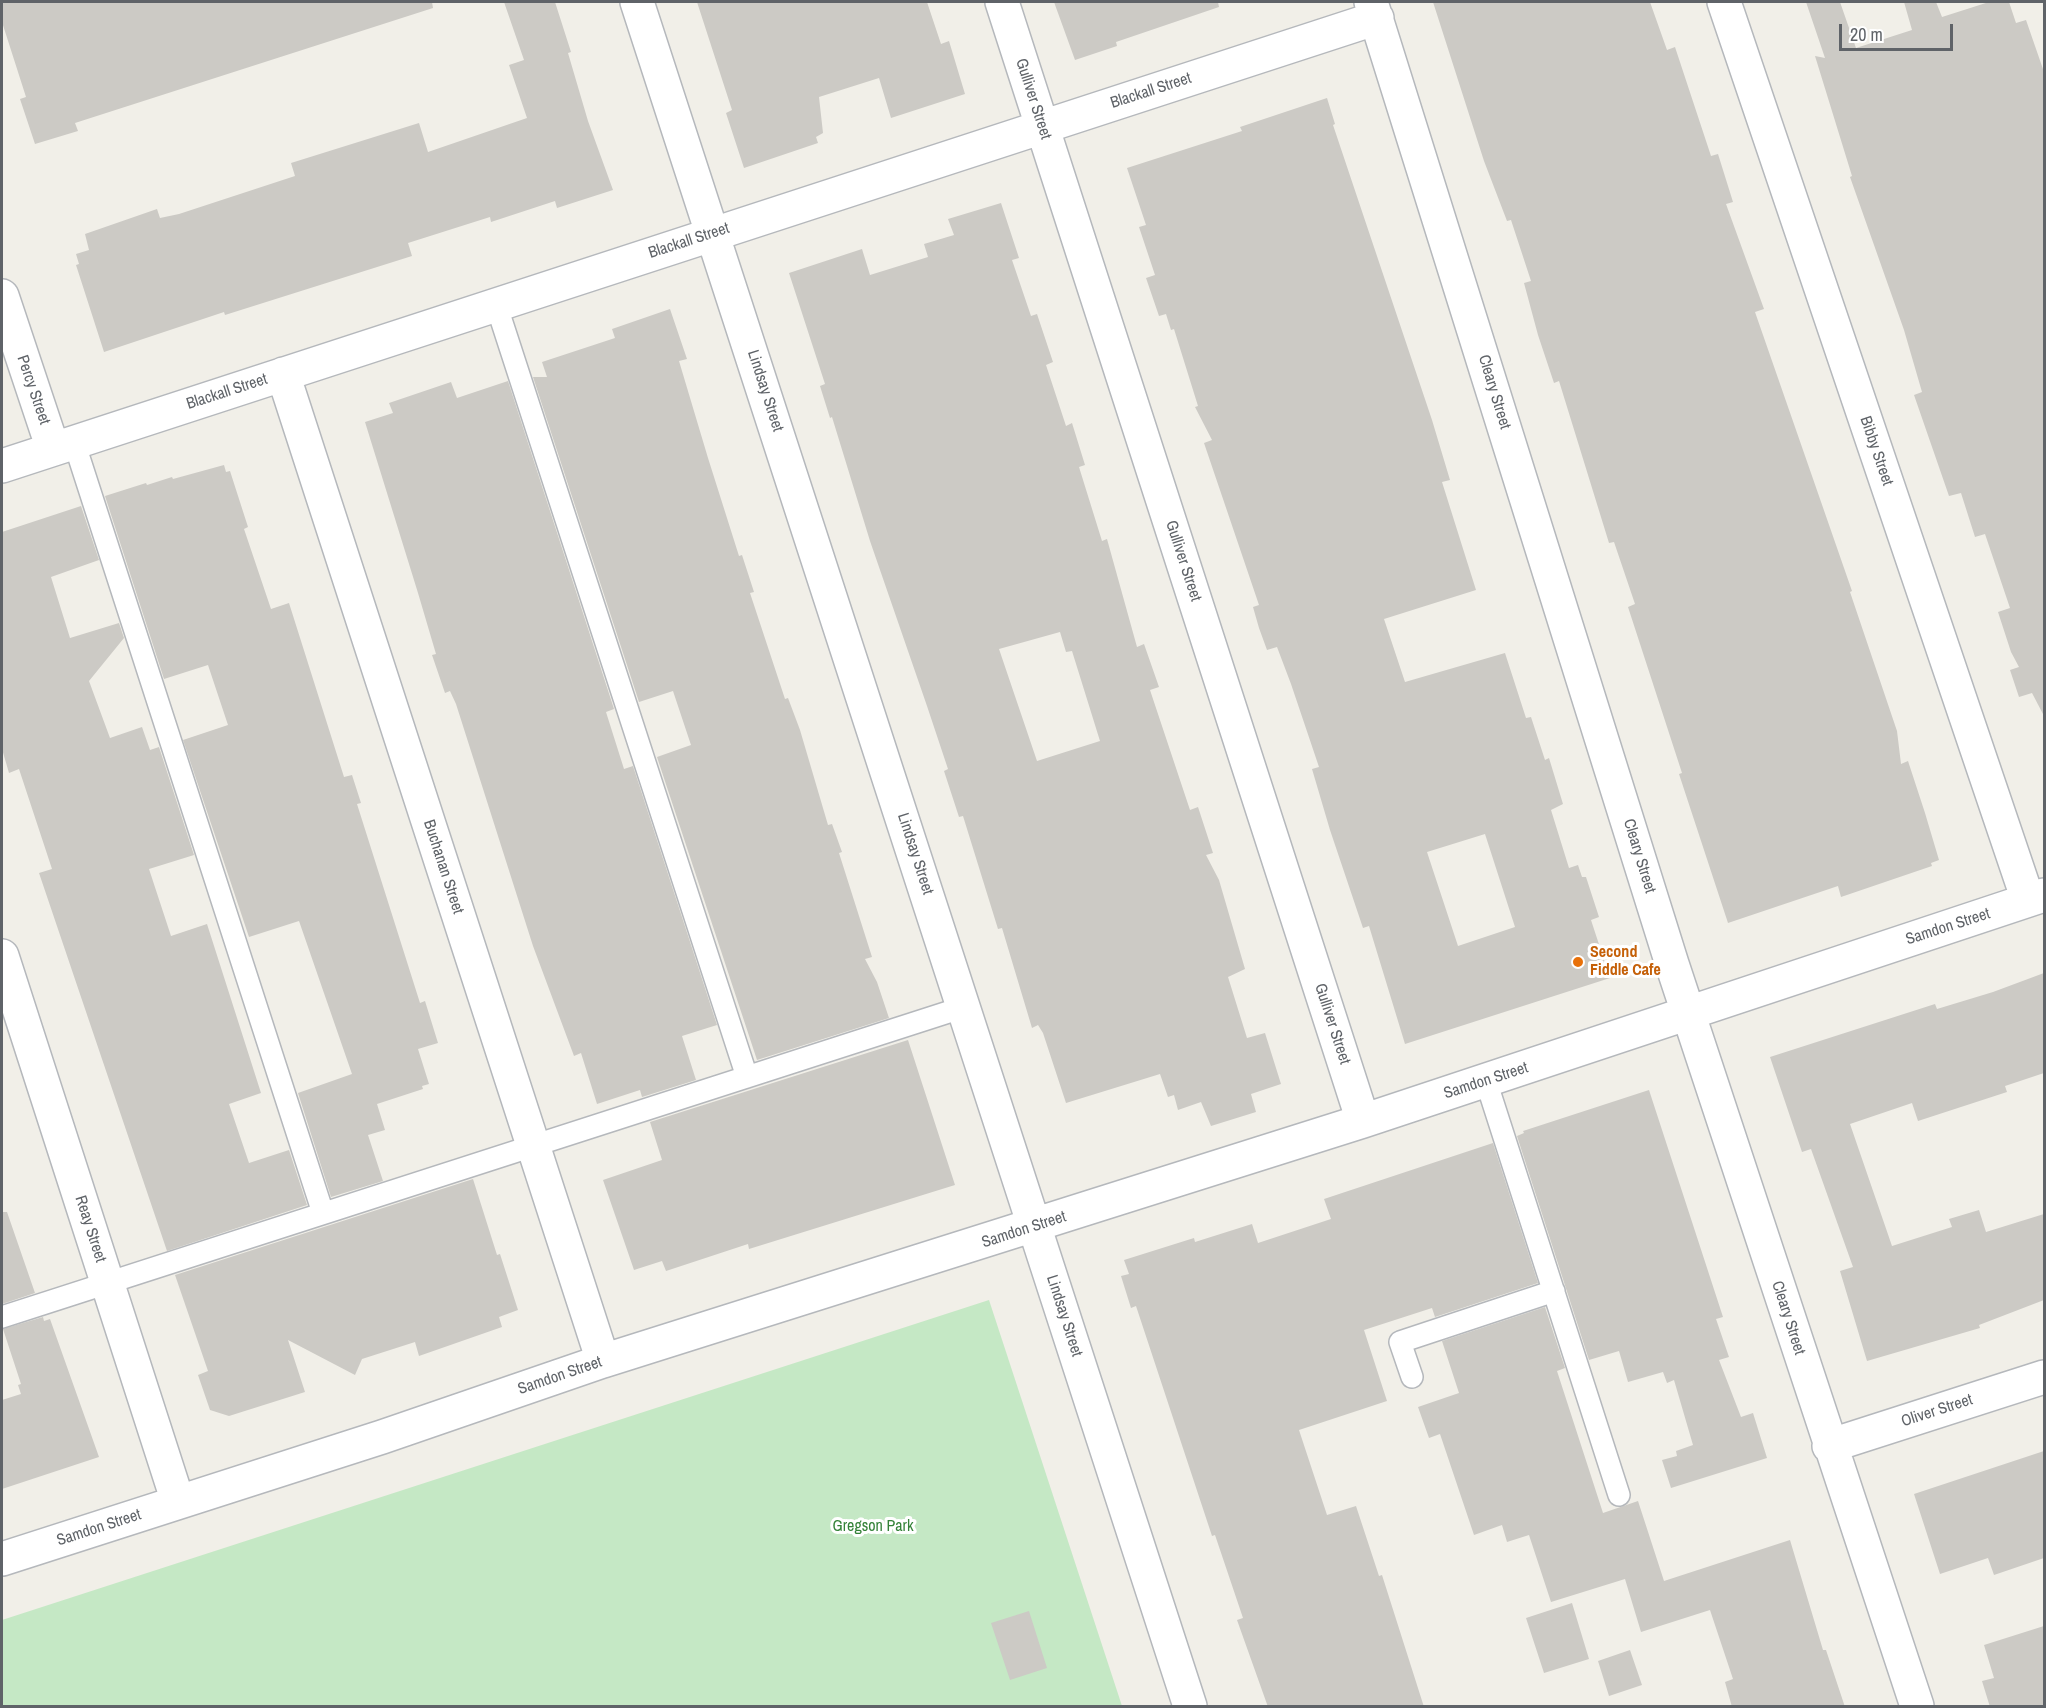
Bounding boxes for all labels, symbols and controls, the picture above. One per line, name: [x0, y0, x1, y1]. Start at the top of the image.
scale bar: [1842, 12, 1956, 50]
text: 20 m: [1850, 22, 1883, 47]
street label: Gulliver Street: [1011, 56, 1055, 142]
street label: Blackall Street: [1108, 69, 1194, 113]
street label: Blackall Street: [646, 219, 732, 263]
street label: Lindsay Street: [743, 348, 787, 434]
street label: Percy Street: [12, 353, 54, 427]
street label: Cleary Street: [1474, 353, 1514, 431]
street label: Blackall Street: [184, 370, 270, 414]
street label: Bibby Street: [1855, 414, 1897, 488]
street label: Gulliver Street: [1161, 518, 1205, 604]
street label: Lindsay Street: [893, 811, 937, 897]
street label: Cleary Street: [1619, 817, 1659, 895]
street label: Buchanan Street: [419, 818, 467, 916]
street label: Samdon Street: [1903, 904, 1993, 950]
place label: Second Fiddle Cafe: [1590, 943, 1661, 981]
marker: Second Fiddle Cafe: [1571, 955, 1585, 969]
street label: Gulliver Street: [1310, 981, 1354, 1067]
street label: Samdon Street: [1441, 1058, 1531, 1104]
street label: Reay Street: [70, 1193, 110, 1265]
street label: Samdon Street: [979, 1207, 1069, 1253]
street label: Lindsay Street: [1042, 1273, 1086, 1359]
street label: Cleary Street: [1767, 1279, 1809, 1357]
street label: Samdon Street: [515, 1353, 605, 1399]
street label: Oliver Street: [1899, 1390, 1975, 1432]
street label: Samdon Street: [54, 1505, 144, 1551]
park label: Gregson Park: [833, 1517, 913, 1537]

